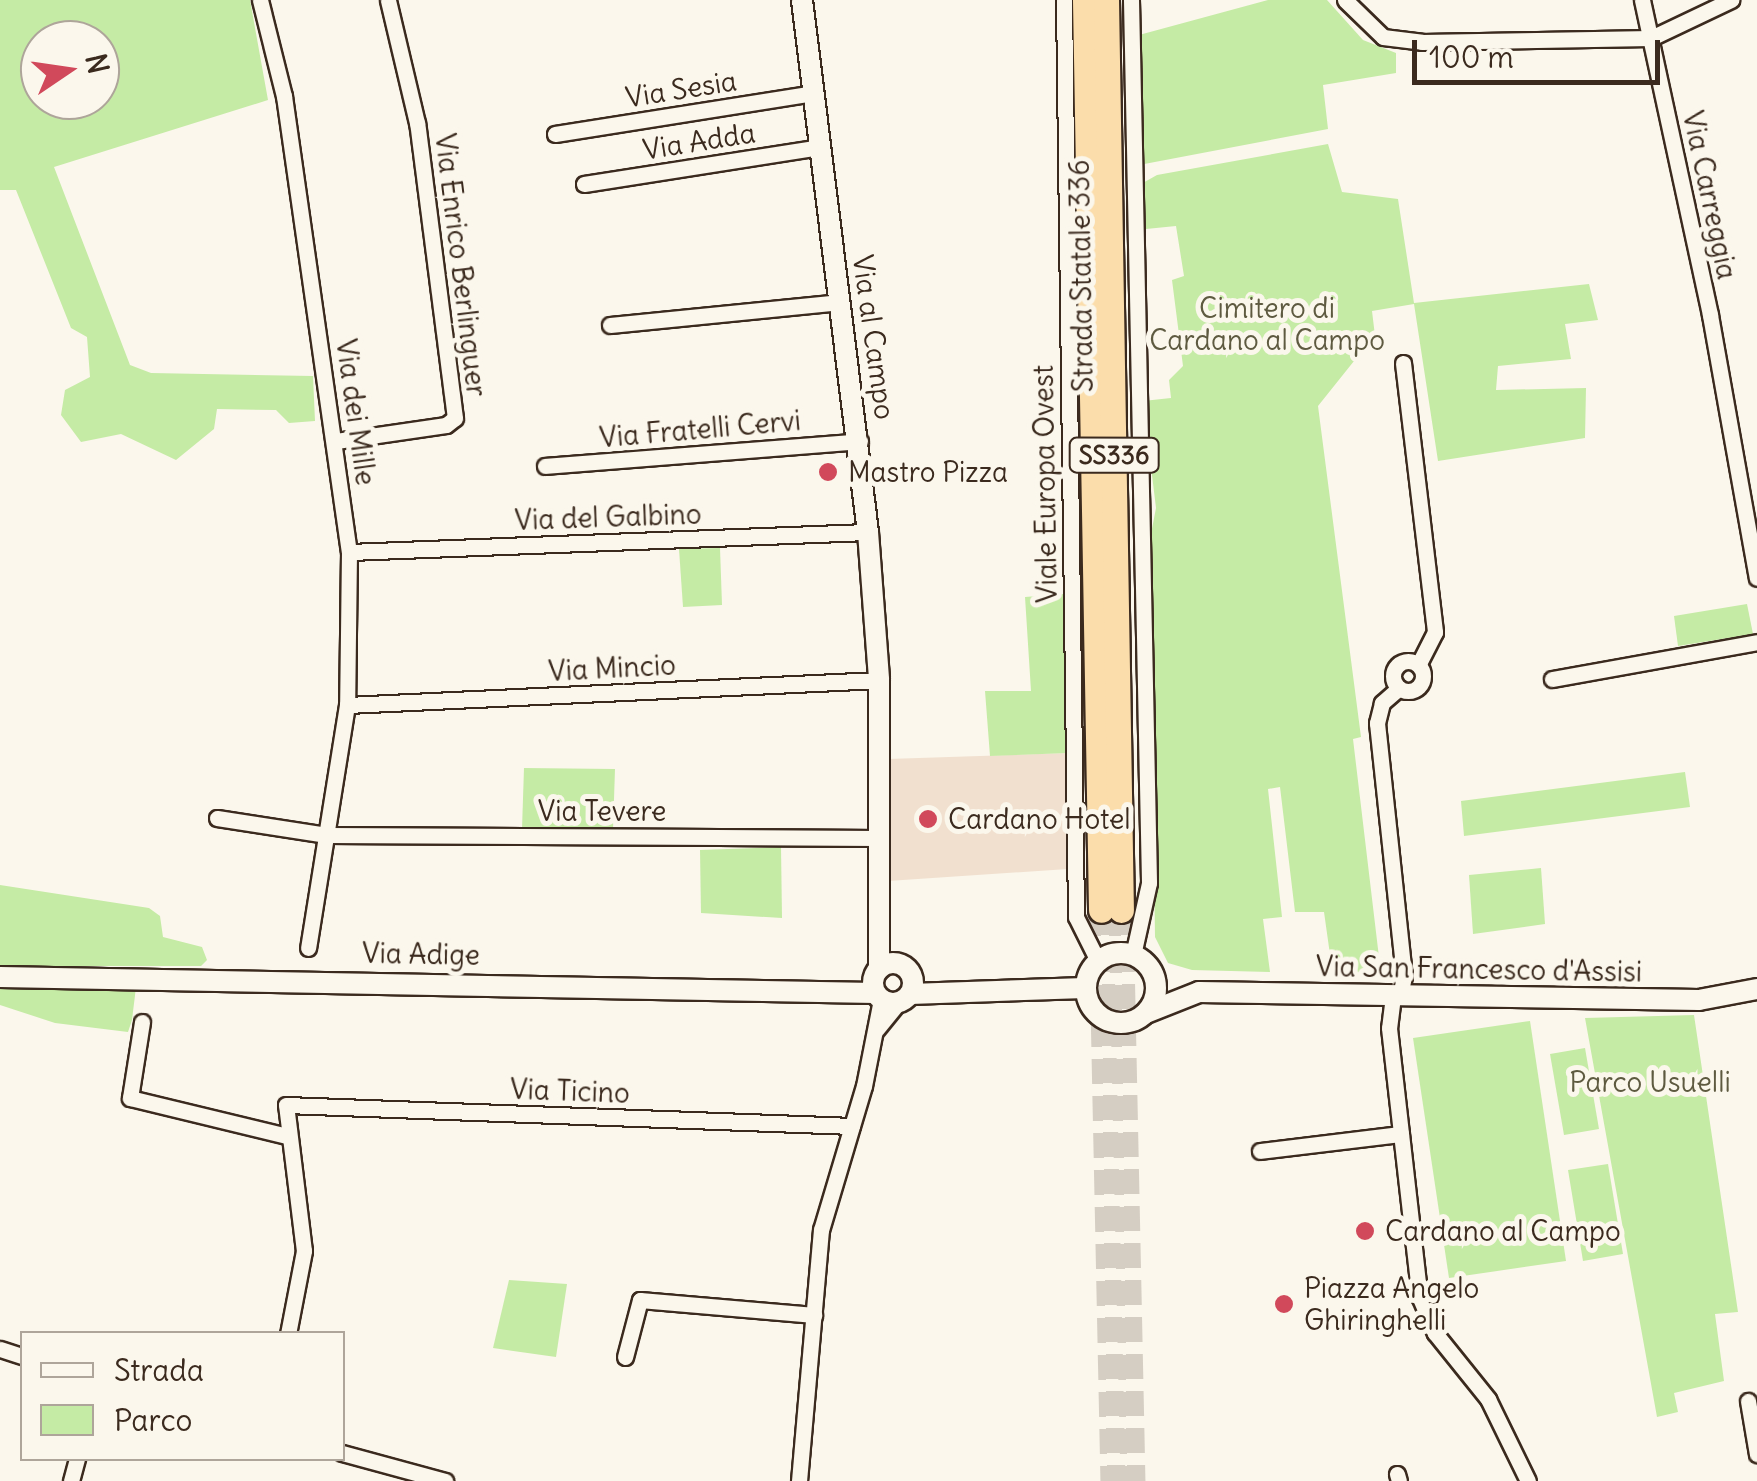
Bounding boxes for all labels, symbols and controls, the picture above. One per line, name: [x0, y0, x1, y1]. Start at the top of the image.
north arrow: [20, 20, 120, 120]
scale bar: [1417, 20, 1664, 82]
text: 100 m: [1429, 38, 1514, 76]
text: N: [78, 50, 117, 77]
street label: Via Sesia: [623, 64, 739, 114]
street label: Via Carreggia: [1676, 108, 1744, 282]
street label: Via Adda: [640, 116, 758, 166]
street label: Via Enrico Berlinguer: [428, 131, 494, 399]
street label: Strada Statale 336: [1062, 159, 1100, 393]
street label: Via al Campo: [846, 253, 902, 421]
park label: Cimitero di Cardano al Campo: [1149, 291, 1385, 357]
street label: Via dei Mille: [329, 337, 383, 487]
street label: Viale Europa Ovest: [1026, 365, 1064, 603]
street label: Via Fratelli Cervi: [598, 403, 802, 455]
road number: SS336: [1066, 435, 1162, 475]
place label: Mastro Pizza: [848, 455, 1008, 489]
marker: Mastro Pizza: [817, 461, 839, 483]
street label: Via del Galbino: [514, 497, 702, 537]
street label: Via Mincio: [547, 648, 677, 688]
street label: Via Tevere: [538, 794, 666, 828]
place label: Cardano Hotel: [948, 802, 1131, 836]
marker: Cardano Hotel: [917, 808, 939, 830]
street label: Via Adige: [362, 936, 480, 972]
street label: Via San Francesco d'Assisi: [1316, 949, 1642, 989]
park label: Parco Usuelli: [1569, 1065, 1731, 1099]
street label: Via Ticino: [510, 1072, 630, 1110]
place label: Cardano al Campo: [1385, 1214, 1621, 1248]
marker: Cardano al Campo: [1354, 1220, 1376, 1242]
place label: Piazza Angelo Ghiringhelli: [1304, 1271, 1479, 1337]
marker: Piazza Angelo Ghiringhelli: [1273, 1293, 1295, 1315]
legend: [20, 1331, 345, 1461]
text: Strada: [114, 1351, 204, 1389]
text: Parco: [114, 1401, 192, 1439]

